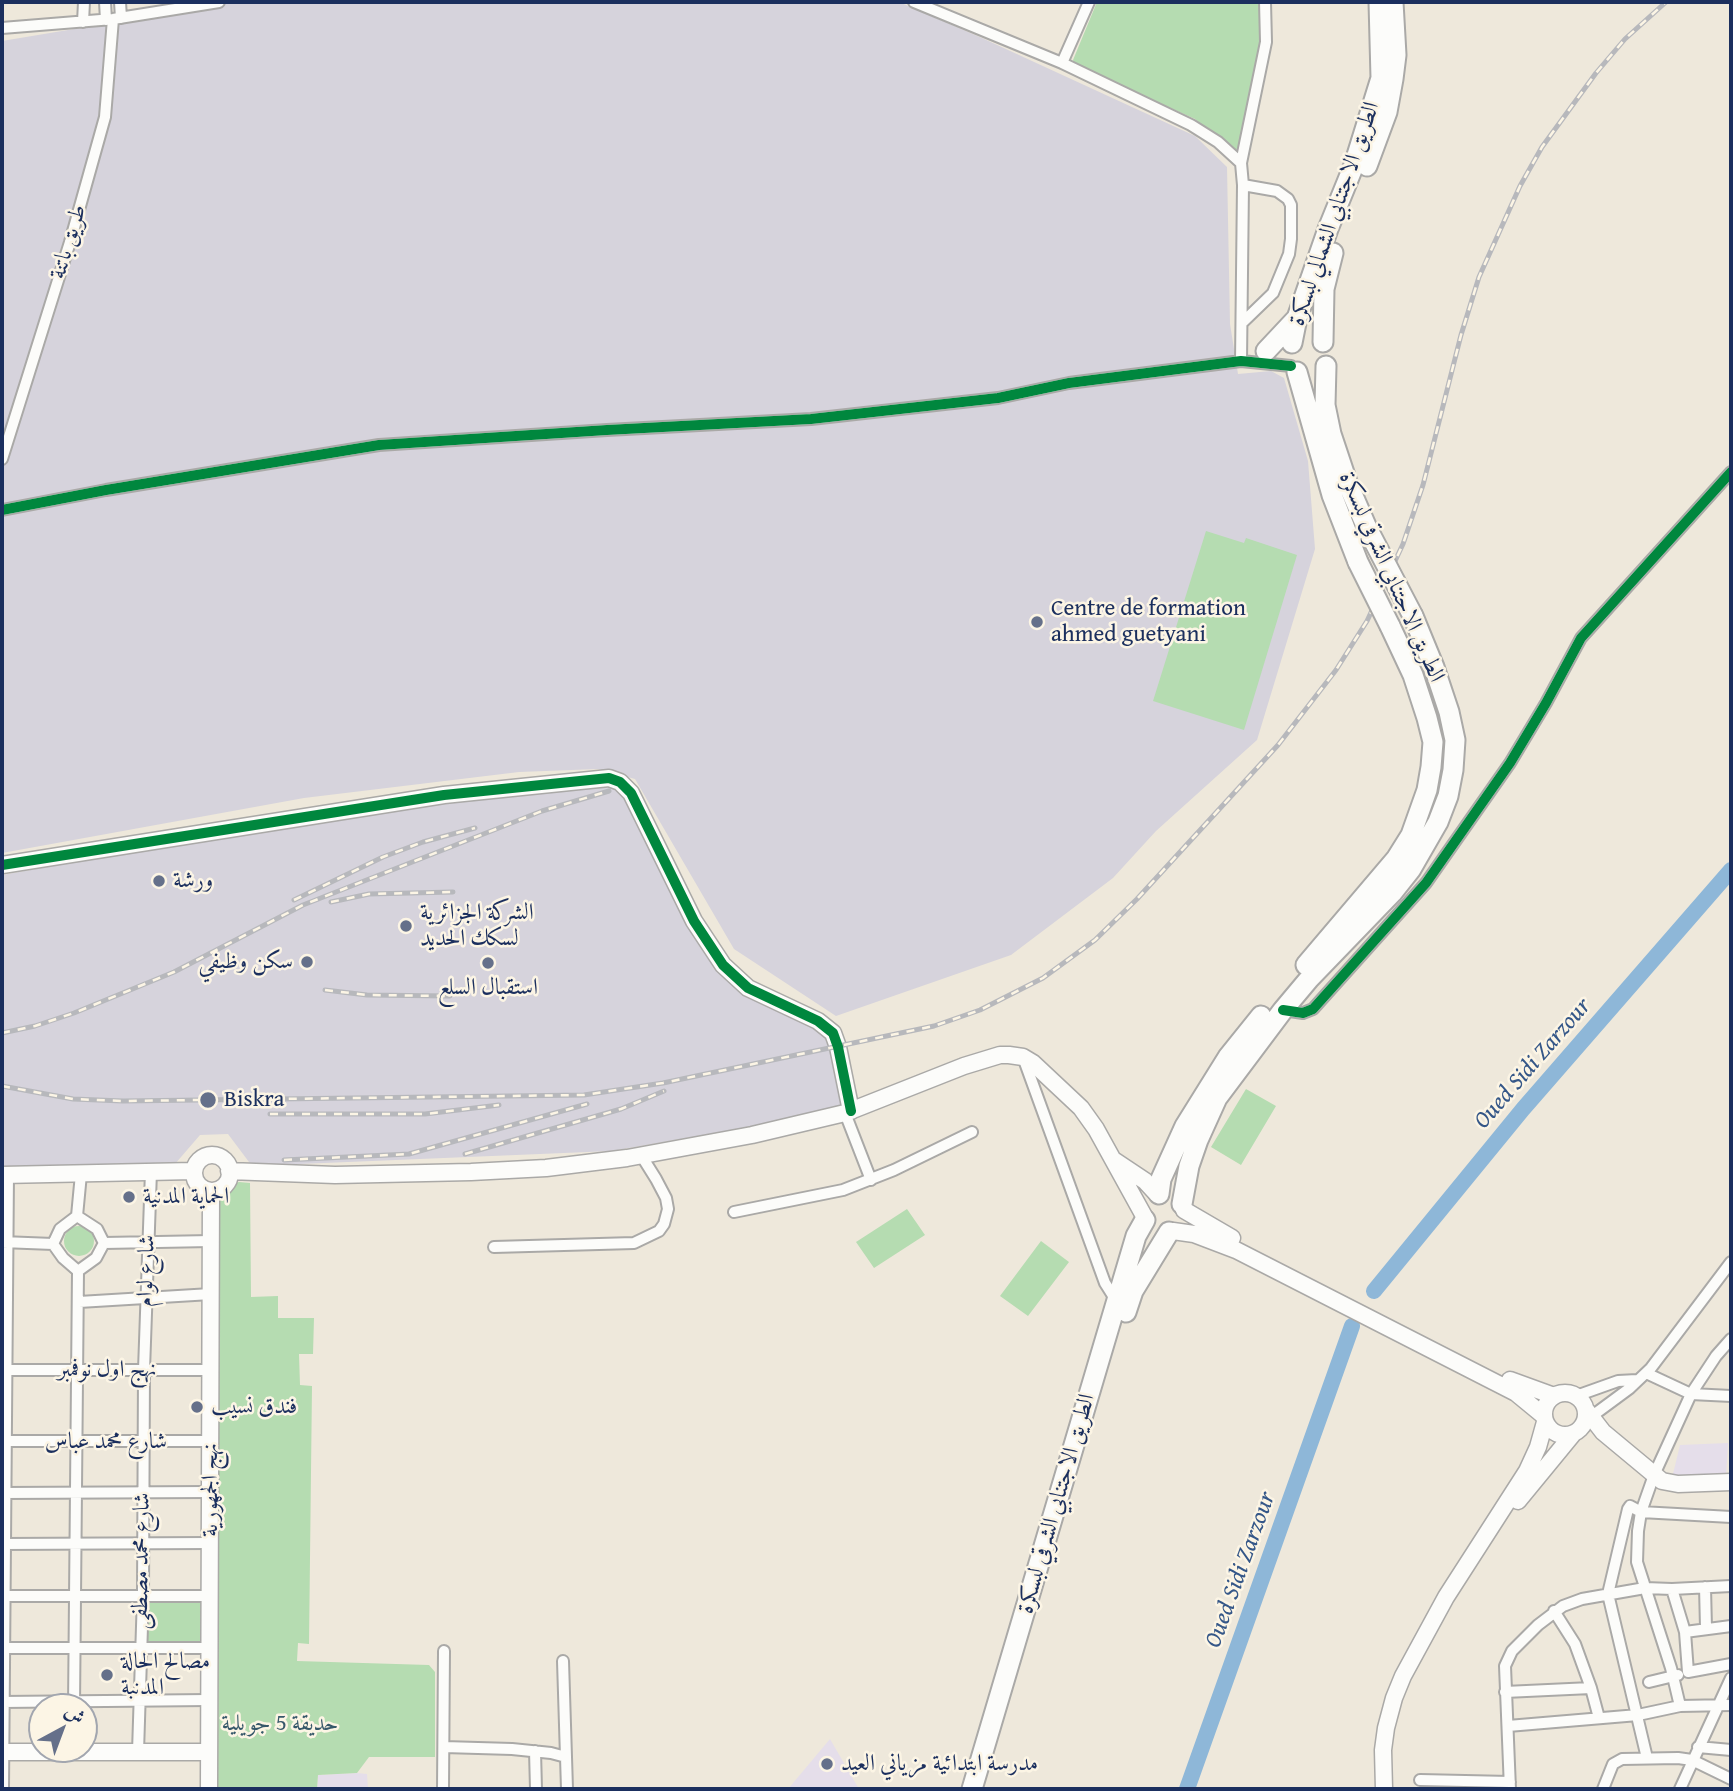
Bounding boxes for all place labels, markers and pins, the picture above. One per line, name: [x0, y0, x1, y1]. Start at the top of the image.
place label: Centre de formation ahmed guetyani: [1051, 595, 1246, 649]
marker: Centre de formation ahmed guetyani: [1029, 614, 1045, 630]
place label: ورشة: [173, 867, 213, 895]
marker: ورشة: [151, 873, 167, 889]
place label: الشركة الجزائرية لسكك الحديد: [420, 899, 534, 953]
marker: الشركة الجزائرية لسكك الحديد: [398, 918, 414, 934]
place label: سكن وظيفي: [199, 948, 293, 976]
marker: سكن وظيفي: [299, 954, 315, 970]
marker: استقبال السلع: [480, 955, 496, 971]
place label: استقبال السلع: [438, 974, 538, 1002]
place label: Biskra: [224, 1086, 284, 1114]
marker: Biskra: [198, 1090, 218, 1110]
place label: الحماية المدنية: [143, 1183, 229, 1211]
marker: الحماية المدنية: [121, 1189, 137, 1205]
place label: فندق نسيب: [211, 1393, 297, 1421]
marker: فندق نسيب: [189, 1399, 205, 1415]
place label: مصالح الحالة المدنبة: [121, 1648, 210, 1702]
marker: مصالح الحالة المدنبة: [99, 1667, 115, 1683]
place label: مدرسة ابتدائية مزياني العيد: [841, 1750, 1038, 1778]
marker: مدرسة ابتدائية مزياني العيد: [819, 1756, 835, 1772]

